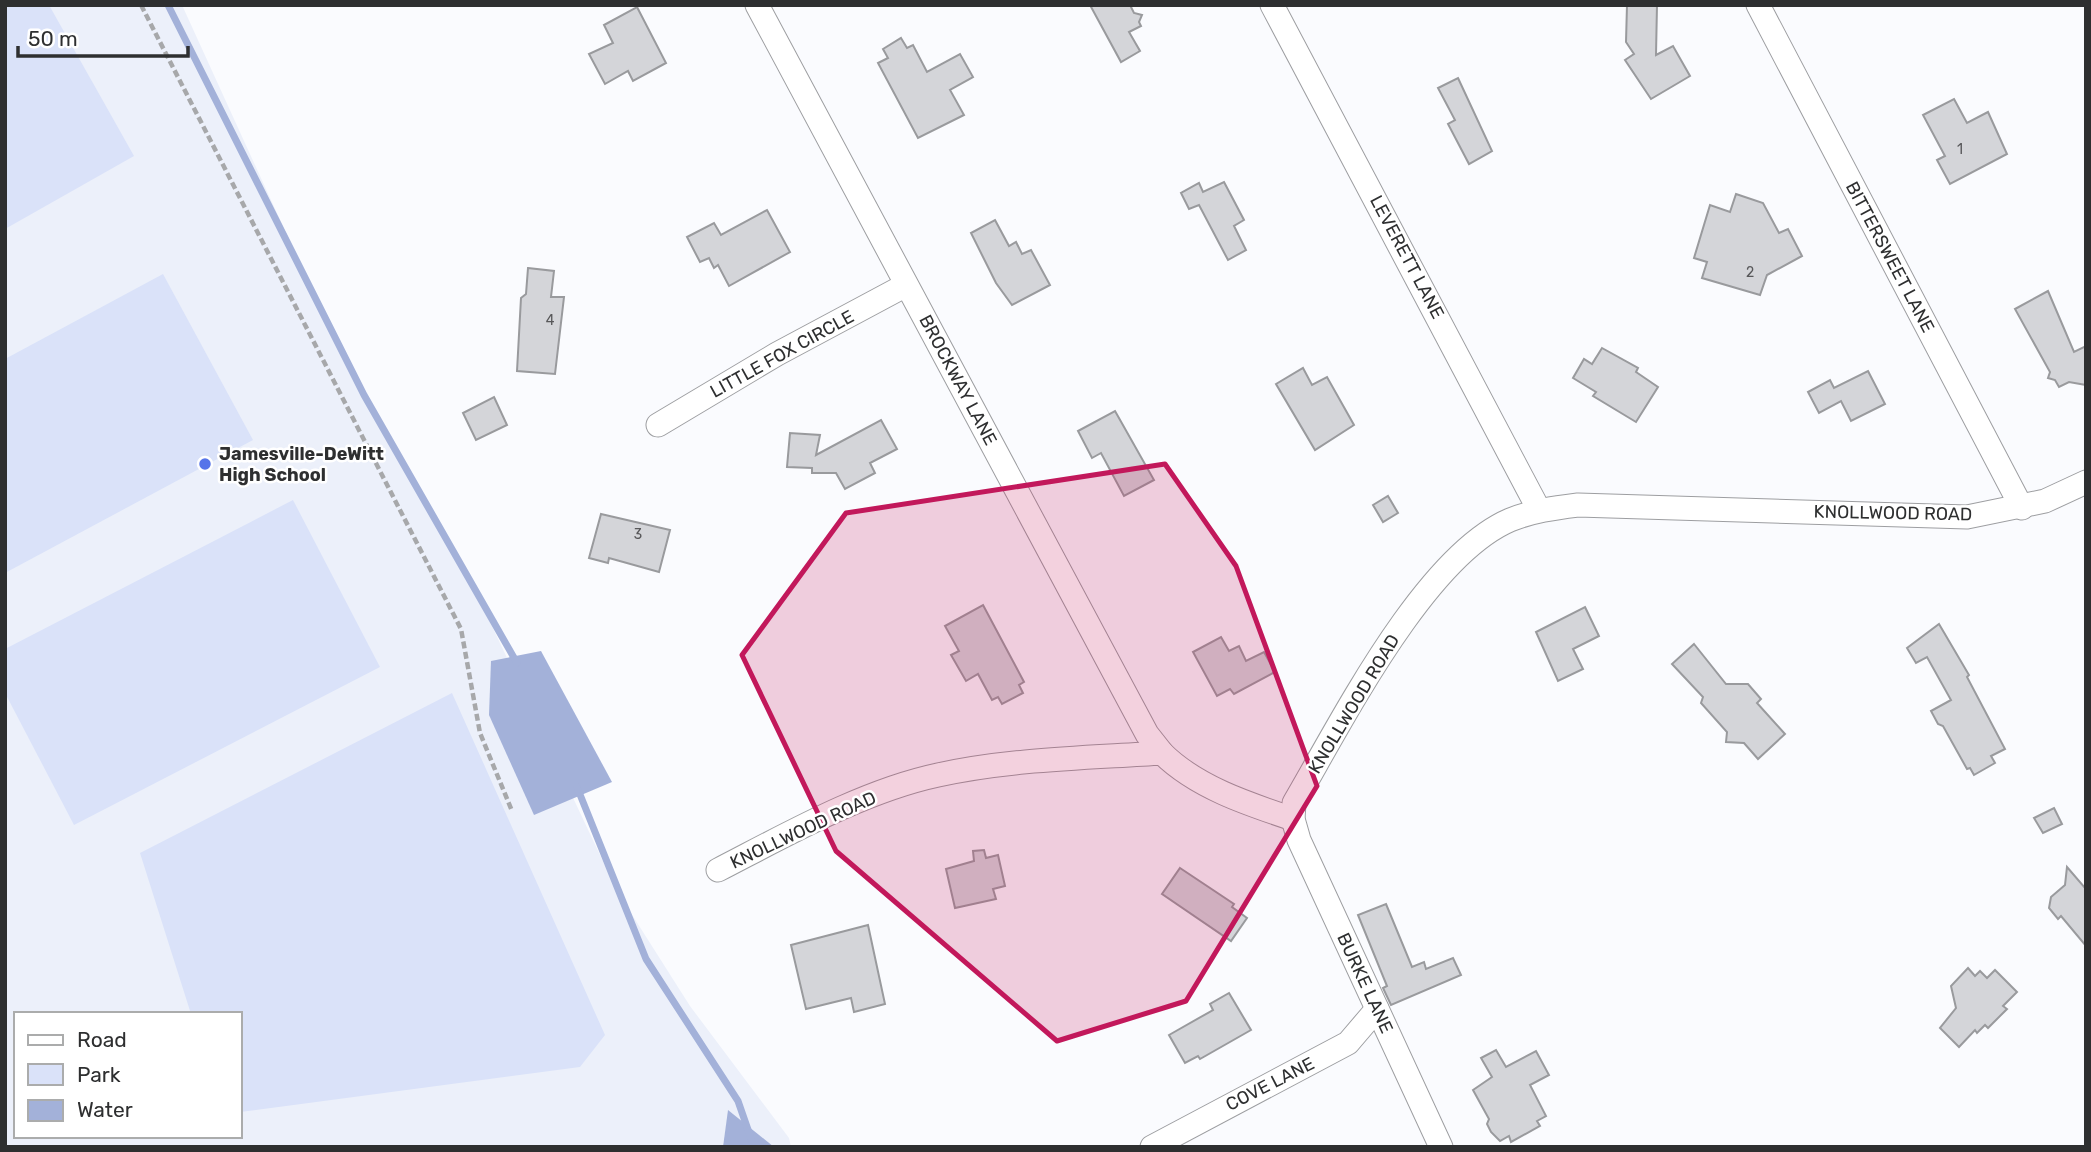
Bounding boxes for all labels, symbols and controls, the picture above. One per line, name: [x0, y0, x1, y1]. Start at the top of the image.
scale bar: [18, 14, 187, 58]
text: 50 m: [28, 26, 78, 51]
house number: 1: [1957, 141, 1963, 158]
street label: BITTERSWEET LANE: [1841, 178, 1939, 336]
street label: LEVERETT LANE: [1365, 191, 1449, 323]
house number: 2: [1746, 264, 1754, 281]
street label: LITTLE FOX CIRCLE: [706, 305, 858, 403]
street label: BROCKWAY LANE: [914, 311, 1002, 449]
house number: 4: [546, 312, 555, 329]
place label: Jamesville-DeWitt High School: [219, 443, 384, 486]
marker: Jamesville-DeWitt High School: [197, 456, 213, 472]
street label: KNOLLWOOD ROAD: [1814, 501, 1972, 525]
house number: 3: [634, 526, 642, 543]
street label: KNOLLWOOD ROAD: [1304, 630, 1404, 778]
street label: KNOLLWOOD ROAD: [726, 787, 880, 873]
street label: BURKE LANE: [1332, 929, 1398, 1037]
legend: [14, 1012, 242, 1138]
text: Road: [77, 1027, 127, 1052]
street label: COVE LANE: [1222, 1052, 1318, 1116]
text: Park: [77, 1062, 121, 1087]
text: Water: [77, 1097, 133, 1122]

